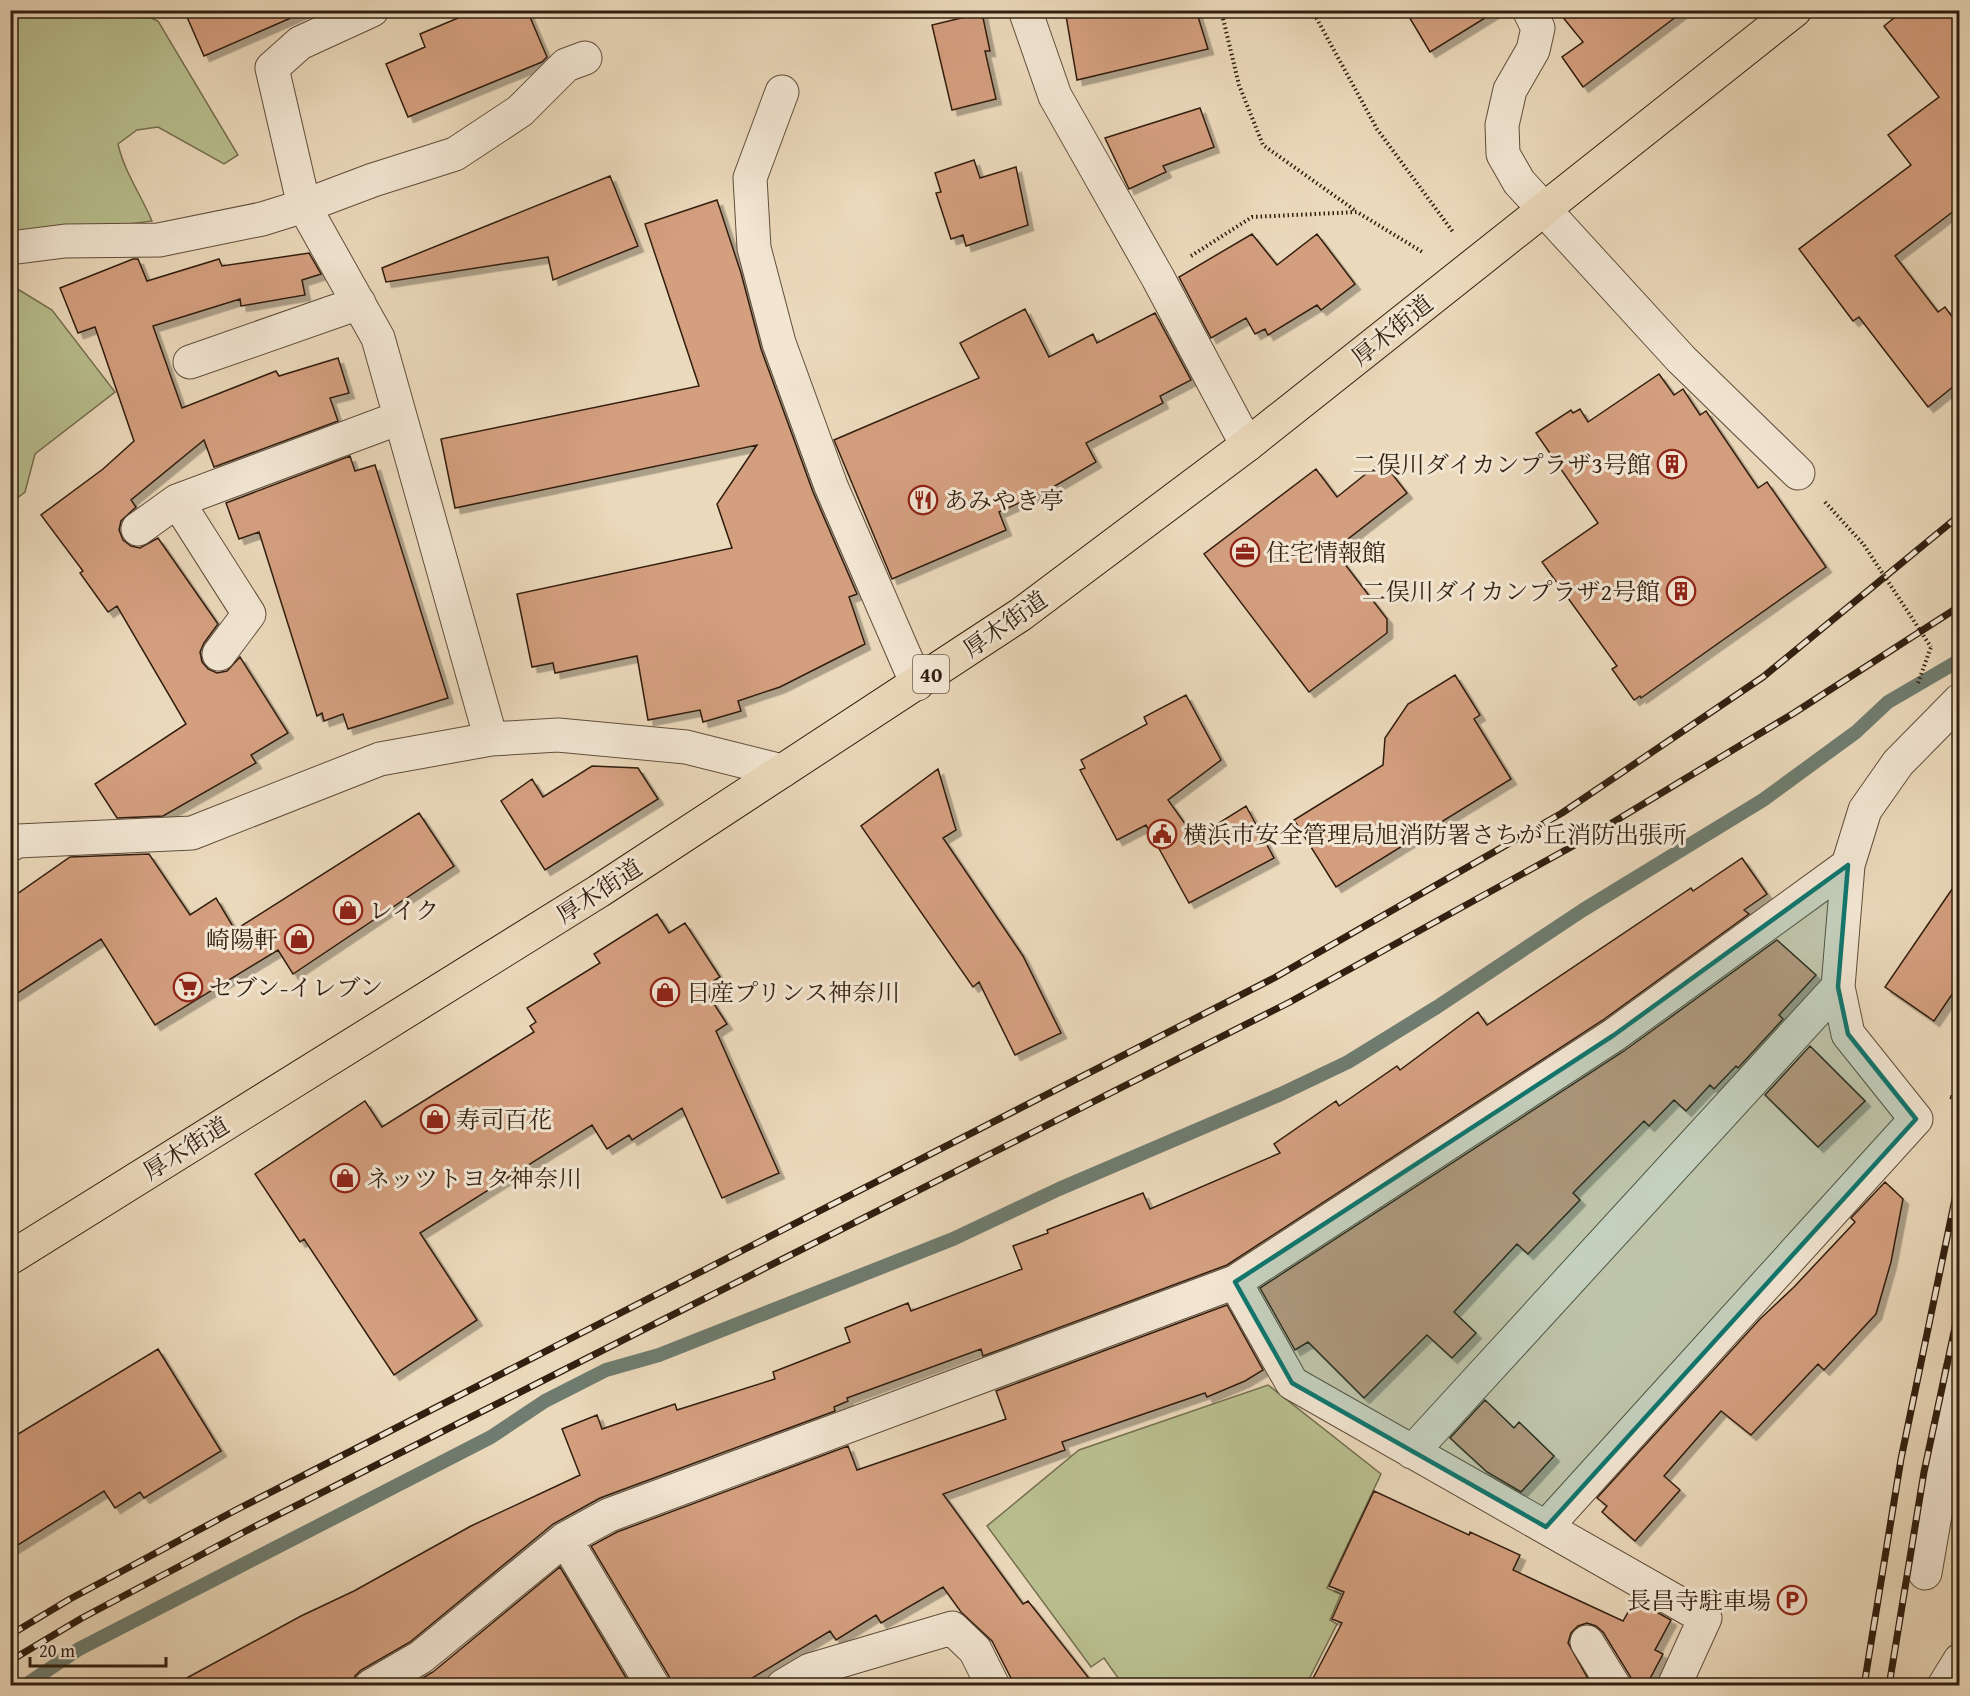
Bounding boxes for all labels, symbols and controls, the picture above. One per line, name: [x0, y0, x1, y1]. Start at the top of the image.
street label: 厚木街道: [1344, 286, 1440, 374]
place label: 二俣川ダイカンプラザ3号館: [1353, 447, 1651, 482]
building icon: 二俣川ダイカンプラザ3号館: [1656, 448, 1688, 480]
place label: あみやき亭: [944, 483, 1064, 518]
restaurant icon: あみやき亭: [907, 484, 939, 516]
place label: 住宅情報館: [1266, 535, 1386, 570]
office icon: 住宅情報館: [1229, 536, 1261, 568]
place label: 二俣川ダイカンプラザ2号館: [1362, 574, 1660, 609]
building icon: 二俣川ダイカンプラザ2号館: [1665, 575, 1697, 607]
street label: 厚木街道: [956, 582, 1054, 666]
road number: 40: [913, 655, 949, 693]
place label: 横浜市安全管理局旭消防署さちが丘消防出張所: [1183, 817, 1687, 852]
public building icon: 横浜市安全管理局旭消防署さちが丘消防出張所: [1146, 818, 1178, 850]
street label: 厚木街道: [549, 850, 649, 932]
place label: レイク: [369, 893, 439, 928]
shop icon: レイク: [332, 894, 364, 926]
place label: 崎陽軒: [206, 922, 278, 957]
shop icon: 崎陽軒: [283, 923, 315, 955]
place label: セブン-イレブン: [209, 970, 383, 1005]
supermarket icon: セブン-イレブン: [172, 971, 204, 1003]
place label: 日産プリンス神奈川: [686, 975, 900, 1010]
shop icon: 日産プリンス神奈川: [649, 976, 681, 1008]
place label: 寿司百花: [456, 1102, 552, 1137]
shop icon: 寿司百花: [419, 1103, 451, 1135]
street label: 厚木街道: [136, 1108, 236, 1188]
place label: ネッツトヨタ神奈川: [366, 1161, 582, 1196]
shop icon: ネッツトヨタ神奈川: [329, 1162, 361, 1194]
place label: 長昌寺駐車場: [1627, 1583, 1771, 1618]
parking icon: 長昌寺駐車場: [1776, 1584, 1808, 1616]
scale bar: [30, 1630, 166, 1668]
text: 20 m: [39, 1637, 75, 1664]

